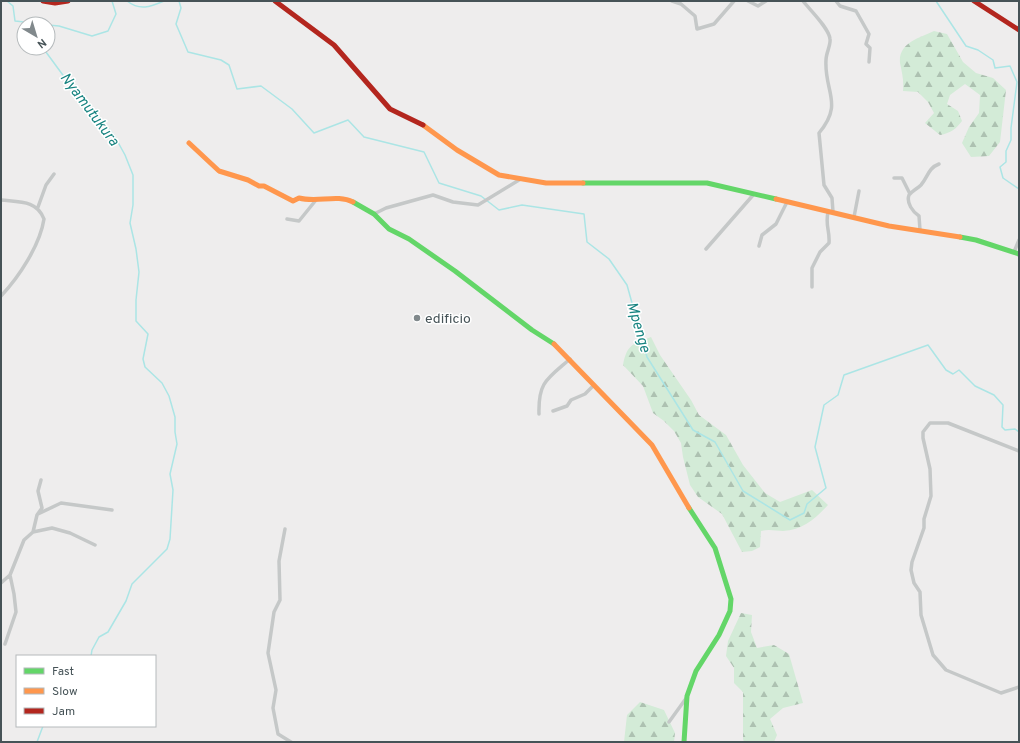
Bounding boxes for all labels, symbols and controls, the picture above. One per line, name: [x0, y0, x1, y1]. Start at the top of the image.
north arrow: [16, 16, 56, 56]
text: N: [34, 35, 49, 51]
water label: Nyamutukura: [55, 69, 123, 151]
water label: Mpenge: [621, 300, 654, 355]
place label: edificio: [425, 311, 471, 328]
marker: edificio: [412, 313, 422, 323]
legend: [16, 655, 156, 727]
text: Fast: [52, 664, 74, 680]
text: Slow: [52, 684, 78, 700]
text: Jam: [52, 704, 75, 720]

